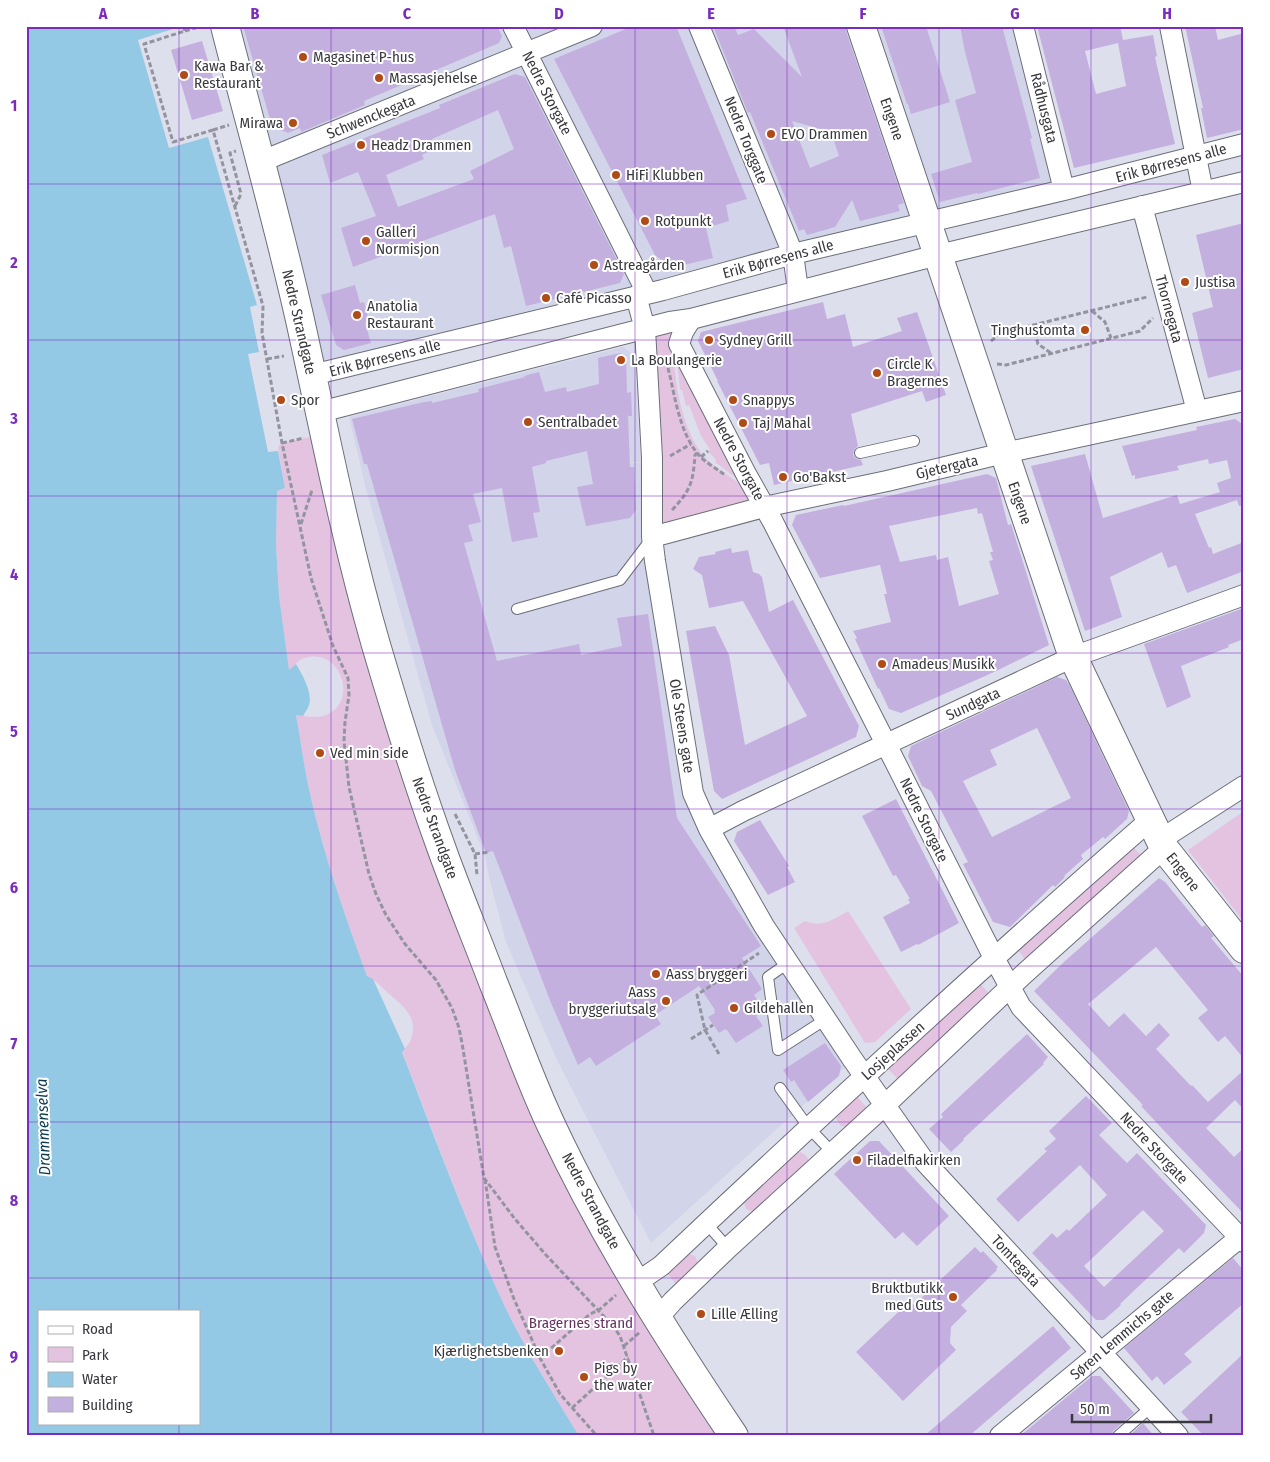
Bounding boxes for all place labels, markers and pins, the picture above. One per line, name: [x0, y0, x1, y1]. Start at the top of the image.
place label: Magasinet P-hus: [313, 48, 414, 66]
marker: Magasinet P-hus: [297, 51, 309, 63]
place label: Kawa Bar & Restaurant: [194, 57, 264, 92]
marker: Kawa Bar & Restaurant: [178, 69, 190, 81]
place label: Massasjehelse: [389, 69, 477, 87]
marker: Massasjehelse: [373, 72, 385, 84]
place label: Mirawa: [240, 114, 283, 132]
marker: Mirawa: [287, 117, 299, 129]
place label: EVO Drammen: [781, 125, 868, 143]
marker: EVO Drammen: [765, 128, 777, 140]
place label: Headz Drammen: [371, 136, 471, 154]
marker: Headz Drammen: [355, 139, 367, 151]
place label: HiFi Klubben: [626, 166, 703, 184]
marker: HiFi Klubben: [610, 169, 622, 181]
place label: Rotpunkt: [655, 212, 711, 230]
marker: Rotpunkt: [639, 215, 651, 227]
place label: Galleri Normisjon: [376, 223, 440, 258]
marker: Galleri Normisjon: [360, 235, 372, 247]
place label: Astreagården: [604, 256, 685, 274]
marker: Astreagården: [588, 259, 600, 271]
place label: Justisa: [1195, 273, 1236, 291]
marker: Justisa: [1179, 276, 1191, 288]
place label: Café Picasso: [556, 289, 632, 307]
marker: Café Picasso: [540, 292, 552, 304]
place label: Anatolia Restaurant: [367, 297, 434, 332]
marker: Anatolia Restaurant: [351, 309, 363, 321]
place label: Tinghustomta: [991, 321, 1075, 339]
marker: Tinghustomta: [1079, 324, 1091, 336]
place label: Sydney Grill: [719, 331, 792, 349]
marker: Sydney Grill: [703, 334, 715, 346]
place label: La Boulangerie: [631, 351, 722, 369]
marker: La Boulangerie: [615, 354, 627, 366]
place label: Circle K Bragernes: [887, 355, 948, 390]
marker: Circle K Bragernes: [871, 367, 883, 379]
place label: Spor: [291, 391, 320, 409]
place label: Snappys: [743, 391, 795, 409]
marker: Spor: [275, 394, 287, 406]
marker: Snappys: [727, 394, 739, 406]
place label: Sentralbadet: [538, 413, 617, 431]
place label: Taj Mahal: [753, 414, 811, 432]
marker: Sentralbadet: [522, 416, 534, 428]
marker: Taj Mahal: [737, 417, 749, 429]
place label: Go'Bakst: [793, 468, 846, 486]
marker: Go'Bakst: [777, 471, 789, 483]
place label: Amadeus Musikk: [892, 655, 995, 673]
marker: Amadeus Musikk: [876, 658, 888, 670]
place label: Ved min side: [330, 744, 409, 762]
marker: Ved min side: [314, 747, 326, 759]
place label: Aass bryggeri: [666, 965, 747, 983]
marker: Aass bryggeri: [650, 968, 662, 980]
place label: Aass bryggeriutsalg: [569, 983, 656, 1018]
marker: Aass bryggeriutsalg: [660, 995, 672, 1007]
place label: Gildehallen: [744, 999, 814, 1017]
marker: Gildehallen: [728, 1002, 740, 1014]
place label: Filadelfiakirken: [867, 1151, 961, 1169]
marker: Filadelfiakirken: [851, 1154, 863, 1166]
place label: Bruktbutikk med Guts: [871, 1279, 943, 1314]
marker: Bruktbutikk med Guts: [947, 1291, 959, 1303]
place label: Lille Ælling: [711, 1305, 778, 1323]
marker: Lille Ælling: [695, 1308, 707, 1320]
place label: Kjærlighetsbenken: [434, 1342, 549, 1360]
marker: Kjærlighetsbenken: [553, 1345, 565, 1357]
place label: Pigs by the water: [594, 1359, 653, 1394]
marker: Pigs by the water: [578, 1371, 590, 1383]

